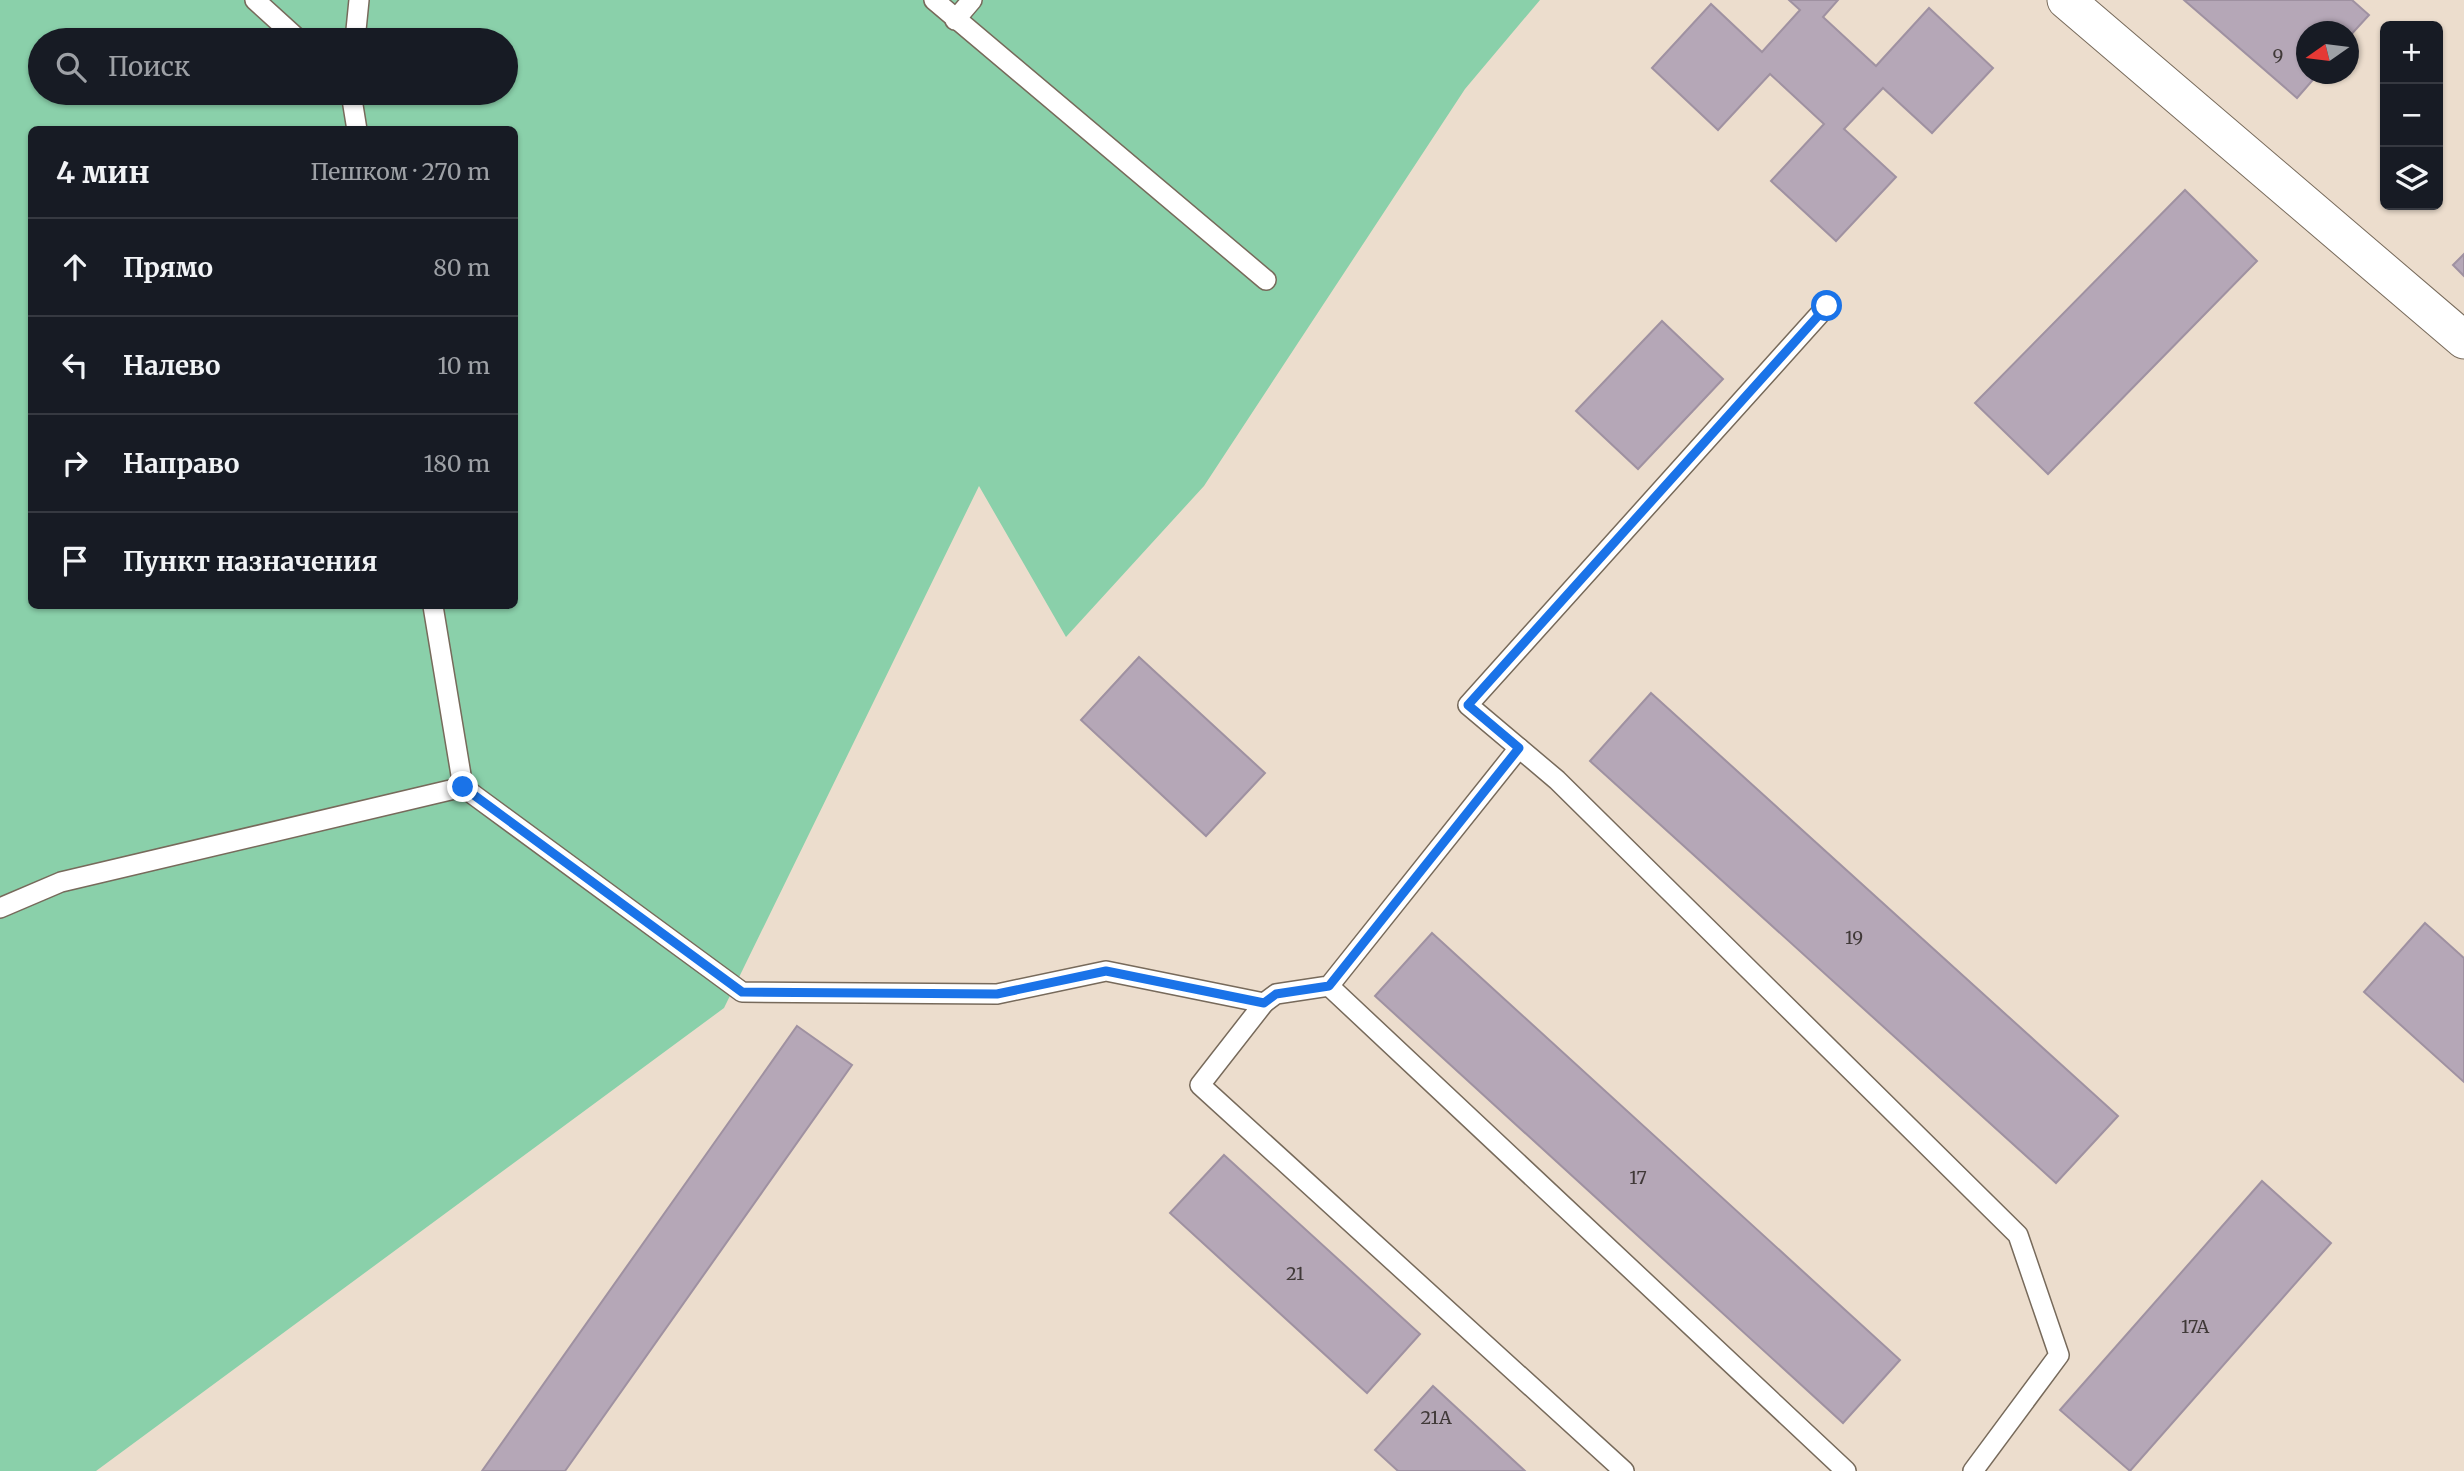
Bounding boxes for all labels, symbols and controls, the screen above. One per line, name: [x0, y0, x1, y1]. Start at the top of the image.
north arrow: [2296, 21, 2359, 84]
map controls: [2380, 21, 2443, 210]
button: +: [2380, 21, 2443, 84]
search box: [28, 28, 518, 105]
house number: 9: [2273, 44, 2283, 67]
icon: search: [52, 48, 90, 86]
text: Поиск: [108, 50, 190, 83]
button: −: [2380, 84, 2443, 147]
button: layers: [2380, 147, 2443, 210]
text: 4 мин: [56, 153, 150, 191]
text: Пешком · 270 m: [310, 157, 490, 186]
icon: ahead: [56, 248, 94, 286]
text: Прямо: [123, 251, 213, 284]
text: 80 m: [433, 253, 490, 282]
route start: [1811, 290, 1842, 321]
icon: left: [56, 346, 94, 384]
text: Налево: [123, 349, 221, 382]
text: 10 m: [437, 351, 490, 380]
icon: right: [56, 444, 94, 482]
text: Направо: [123, 447, 240, 480]
text: 180 m: [424, 449, 490, 478]
icon: arrive: [56, 542, 94, 580]
text: Пункт назначения: [123, 545, 377, 578]
route end: [447, 771, 478, 802]
house number: 19: [1845, 926, 1863, 949]
house number: 17: [1629, 1166, 1647, 1189]
house number: 21: [1286, 1262, 1304, 1285]
house number: 17А: [2181, 1315, 2209, 1338]
house number: 21А: [1420, 1406, 1452, 1429]

